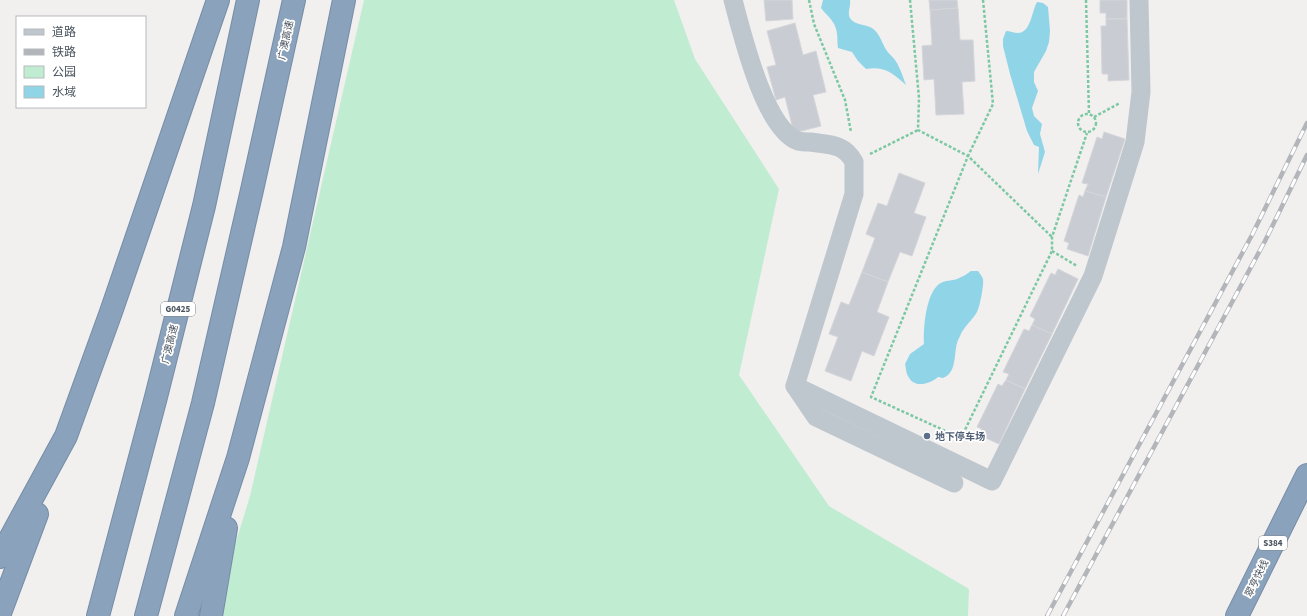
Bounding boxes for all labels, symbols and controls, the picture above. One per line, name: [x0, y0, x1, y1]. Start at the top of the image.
legend: [16, 16, 146, 108]
street label: 广澳高速: [275, 19, 297, 61]
text: 道路: [52, 24, 76, 41]
text: 铁路: [52, 44, 76, 61]
text: 公园: [52, 64, 76, 81]
text: 水域: [52, 84, 76, 101]
road number: G0425: [161, 302, 195, 316]
street label: 广澳高速: [158, 323, 182, 365]
place label: 地下停车场: [935, 430, 985, 444]
marker: 地下停车场: [922, 431, 932, 441]
road number: S384: [1259, 536, 1287, 550]
street label: 翠亨快线: [1242, 557, 1272, 599]

